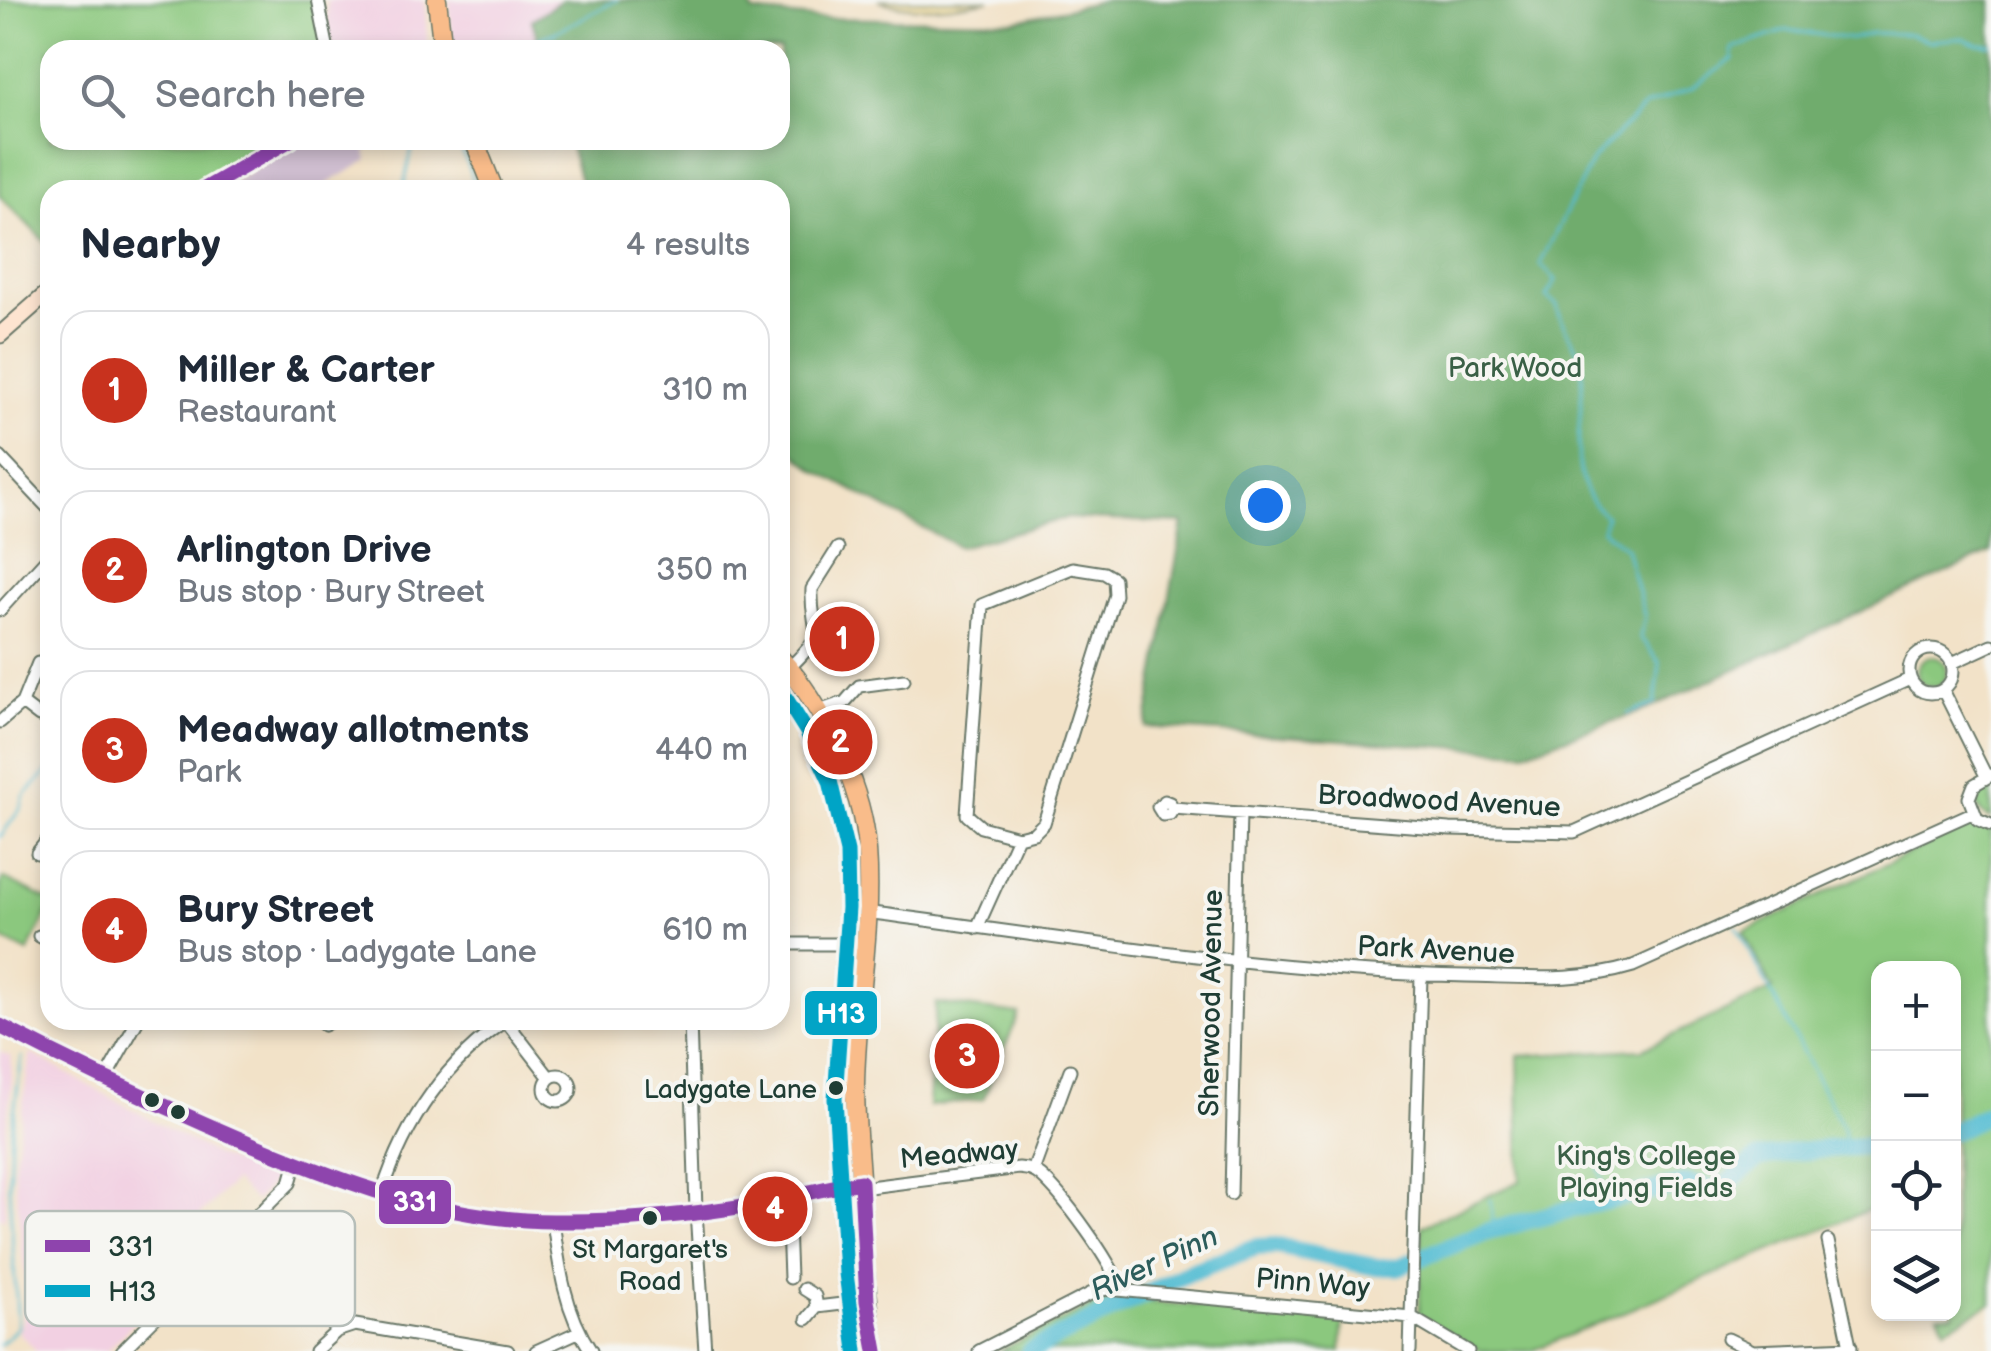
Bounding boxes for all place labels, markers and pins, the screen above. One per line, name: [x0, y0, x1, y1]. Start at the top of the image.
pin: 1: [810, 602, 874, 676]
pin: 2: [808, 704, 872, 780]
pin: 3: [934, 1018, 1000, 1094]
place label: Ladygate Lane: [644, 1075, 817, 1106]
marker: Ladygate Lane: [826, 1078, 846, 1098]
unlabelled marker: [142, 1090, 162, 1110]
unlabelled marker: [168, 1102, 188, 1122]
pin: 4: [742, 1172, 808, 1246]
marker: St Margaret's Road: [640, 1208, 660, 1228]
place label: St Margaret's Road: [572, 1235, 728, 1298]

